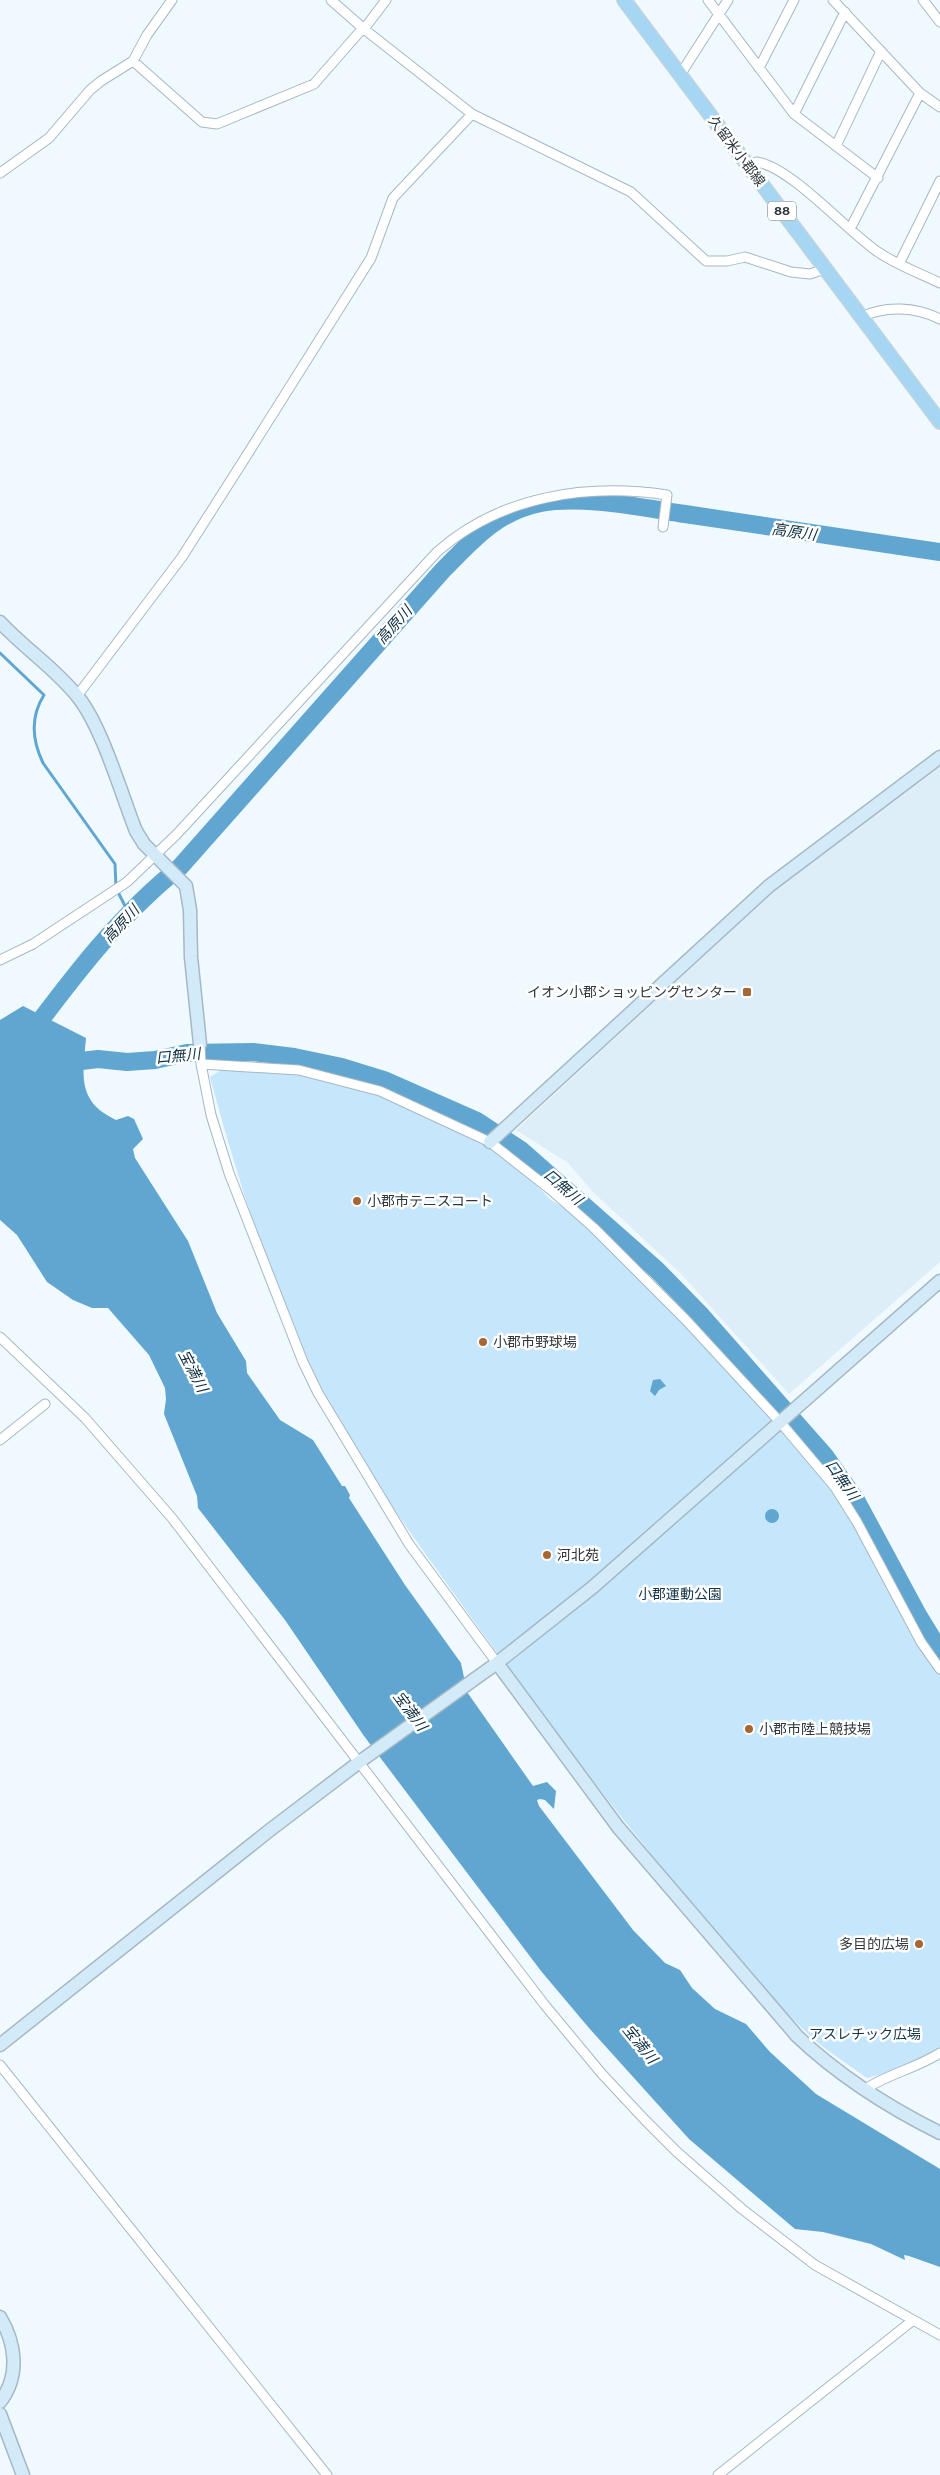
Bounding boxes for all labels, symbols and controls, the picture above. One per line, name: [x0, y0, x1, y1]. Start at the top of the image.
street label: 久留米小郡線: [705, 113, 769, 189]
road number: 88: [768, 202, 796, 220]
water label: 高原川: [771, 520, 820, 543]
water label: 高原川: [372, 601, 416, 647]
water label: 高原川: [99, 900, 144, 946]
place label: イオン小郡ショッピングセンター: [527, 984, 737, 1000]
marker: イオン小郡ショッピングセンター: [741, 986, 753, 998]
water label: 口無川: [155, 1044, 203, 1066]
water label: 口無川: [541, 1165, 587, 1209]
place label: 小郡市テニスコート: [367, 1193, 493, 1209]
marker: 小郡市テニスコート: [351, 1195, 363, 1207]
place label: 小郡市野球場: [493, 1334, 577, 1350]
marker: 小郡市野球場: [477, 1336, 489, 1348]
water label: 宝満川: [176, 1347, 212, 1396]
water label: 口無川: [823, 1456, 863, 1505]
place label: 河北苑: [557, 1547, 599, 1563]
marker: 河北苑: [541, 1549, 553, 1561]
park label: 小郡運動公園: [638, 1586, 722, 1602]
water label: 宝満川: [390, 1688, 432, 1735]
place label: 小郡市陸上競技場: [759, 1721, 871, 1737]
marker: 小郡市陸上競技場: [743, 1723, 755, 1735]
place label: 多目的広場: [839, 1936, 909, 1952]
marker: 多目的広場: [913, 1938, 925, 1950]
water label: 宝満川: [620, 2021, 662, 2068]
park label: アスレチック広場: [809, 2026, 921, 2042]

